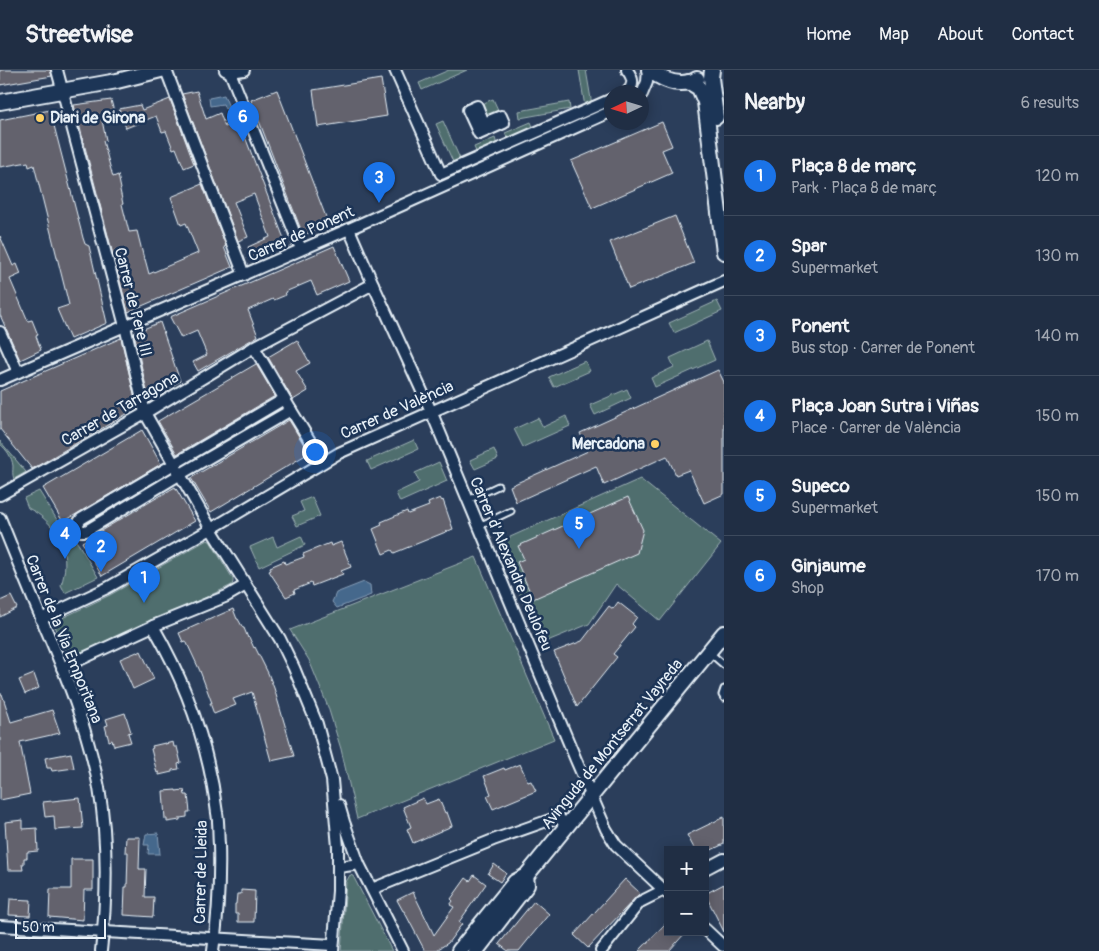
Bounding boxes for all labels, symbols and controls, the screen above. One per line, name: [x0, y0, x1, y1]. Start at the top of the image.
text: Streetwise: [25, 20, 133, 49]
text: Home: [806, 23, 851, 46]
text: Map: [879, 23, 909, 46]
text: About: [937, 23, 983, 46]
text: Contact: [1011, 23, 1074, 46]
north arrow: [604, 85, 649, 130]
text: Nearby: [744, 89, 805, 116]
text: 6 results: [1021, 93, 1079, 113]
pin: 6: [227, 101, 259, 142]
place label: Diari de Girona: [50, 108, 146, 128]
marker: Diari de Girona: [34, 112, 46, 124]
text: Plaça 8 de març: [791, 154, 917, 178]
pin: 3: [363, 162, 395, 203]
text: 1: [757, 166, 763, 186]
text: 120 m: [1035, 166, 1079, 186]
text: Park · Plaça 8 de març: [791, 178, 937, 198]
street label: Carrer de Ponent: [245, 201, 358, 266]
text: Spar: [791, 234, 827, 258]
street label: Carrer de Pere III: [110, 245, 156, 359]
text: 2: [756, 246, 764, 266]
text: 130 m: [1035, 246, 1079, 266]
text: Supermarket: [791, 258, 878, 278]
text: Ponent: [791, 314, 849, 338]
text: 3: [756, 326, 764, 346]
text: 140 m: [1035, 326, 1079, 346]
text: Bus stop · Carrer de Ponent: [791, 338, 975, 358]
street label: Carrer de Tarragona: [58, 367, 182, 451]
street label: Carrer de València: [337, 376, 457, 444]
text: Plaça Joan Sutra i Viñas: [791, 394, 979, 418]
text: 4: [755, 406, 765, 426]
text: 150 m: [1035, 406, 1079, 426]
text: Place · Carrer de València: [791, 418, 961, 438]
place label: Mercadona: [572, 434, 646, 454]
marker: Mercadona: [649, 438, 661, 450]
your location: [302, 439, 328, 465]
street label: Carrer d'Alexandre Deulofeu: [465, 474, 557, 654]
text: Supeco: [791, 474, 850, 498]
text: 5: [756, 486, 764, 506]
text: 150 m: [1035, 486, 1079, 506]
text: Supermarket: [791, 498, 878, 518]
pin: 5: [563, 508, 595, 549]
pin: 4: [49, 518, 81, 559]
pin: 2: [85, 531, 117, 572]
street label: Carrer de la Via Emporitana: [21, 552, 107, 726]
text: Ginjaume: [791, 554, 866, 578]
pin: 1: [128, 562, 160, 603]
text: 6: [755, 566, 765, 586]
text: 170 m: [1036, 566, 1079, 586]
text: Shop: [791, 578, 824, 598]
street label: Avinguda de Montserrat Vayreda: [537, 655, 687, 833]
street label: Carrer de Lleida: [190, 820, 212, 924]
map controls: [664, 846, 709, 936]
button: +: [664, 846, 709, 891]
button: −: [664, 891, 709, 936]
scale bar: [15, 916, 106, 939]
text: 50 m: [22, 919, 55, 936]

